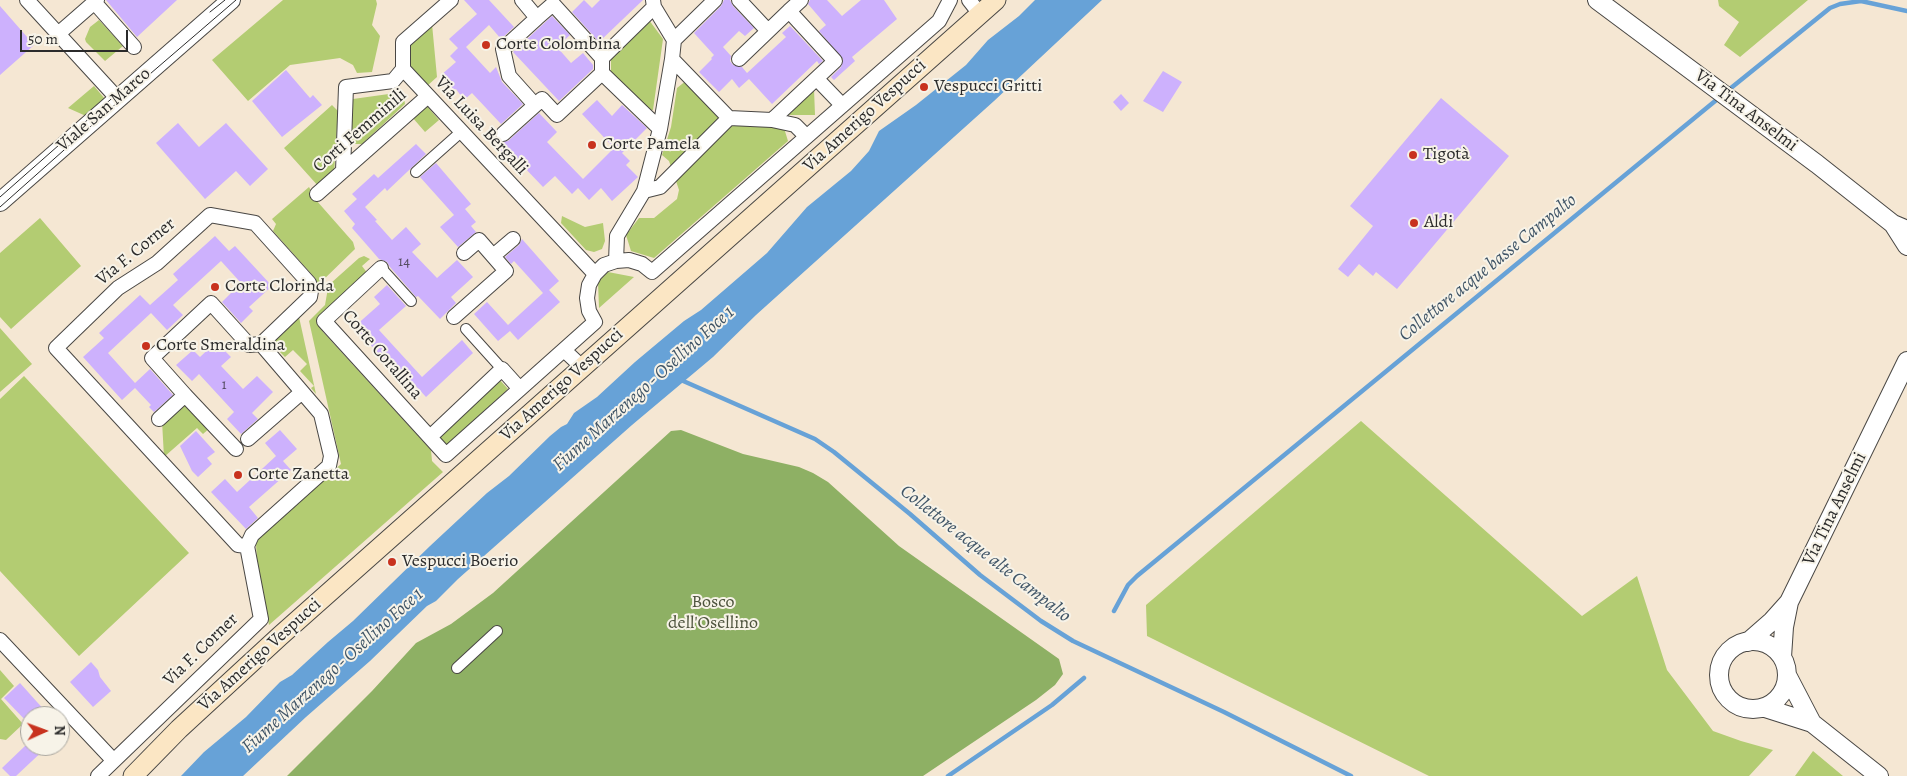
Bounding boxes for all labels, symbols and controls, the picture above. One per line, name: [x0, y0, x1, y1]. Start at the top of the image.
scale bar: [22, 20, 130, 52]
text: 50 m: [28, 29, 58, 49]
place label: Corte Colombina: [496, 34, 621, 56]
marker: Corte Colombina: [480, 39, 492, 51]
street label: Via Amerigo Vespucci: [799, 55, 931, 177]
street label: Viale San Marco: [53, 63, 155, 157]
street label: Via Tina Anselmi: [1690, 65, 1802, 157]
street label: Via Luisa Bergalli: [430, 72, 532, 180]
place label: Vespucci Gritti: [934, 76, 1042, 98]
marker: Vespucci Gritti: [918, 81, 930, 93]
street label: Corti Femminili: [309, 84, 411, 178]
place label: Corte Pamela: [602, 134, 700, 156]
marker: Corte Pamela: [586, 139, 598, 151]
place label: Tigotà: [1423, 144, 1470, 166]
marker: Tigotà: [1407, 149, 1419, 161]
water label: Collettore acque basse Campalto: [1395, 189, 1581, 347]
place label: Aldi: [1424, 212, 1453, 234]
street label: Via F. Corner: [92, 214, 180, 290]
marker: Aldi: [1408, 217, 1420, 229]
house number: 14: [398, 253, 410, 271]
place label: Corte Clorinda: [225, 276, 334, 298]
marker: Corte Clorinda: [209, 281, 221, 293]
water label: Fiume Marzenego - Osellino Foce 1: [549, 301, 739, 477]
street label: Corte Corallina: [337, 306, 427, 404]
street label: Via Amerigo Vespucci: [496, 324, 628, 446]
place label: Corte Smeraldina: [156, 335, 285, 357]
marker: Corte Smeraldina: [140, 340, 152, 352]
house number: 1: [221, 376, 227, 394]
street label: Via Tina Anselmi: [1798, 449, 1872, 569]
place label: Corte Zanetta: [248, 464, 349, 486]
marker: Corte Zanetta: [232, 469, 244, 481]
water label: Collettore acque alte Campalto: [895, 480, 1075, 628]
place label: Vespucci Boerio: [402, 551, 518, 573]
marker: Vespucci Boerio: [386, 556, 398, 568]
water label: Fiume Marzenego - Osellino Foce 1: [238, 583, 428, 759]
park label: Bosco dell'Osellino: [668, 592, 758, 634]
street label: Via Amerigo Vespucci: [194, 594, 326, 716]
street label: Via F. Corner: [159, 609, 243, 691]
north arrow: [20, 706, 70, 756]
text: N: [50, 725, 69, 736]

